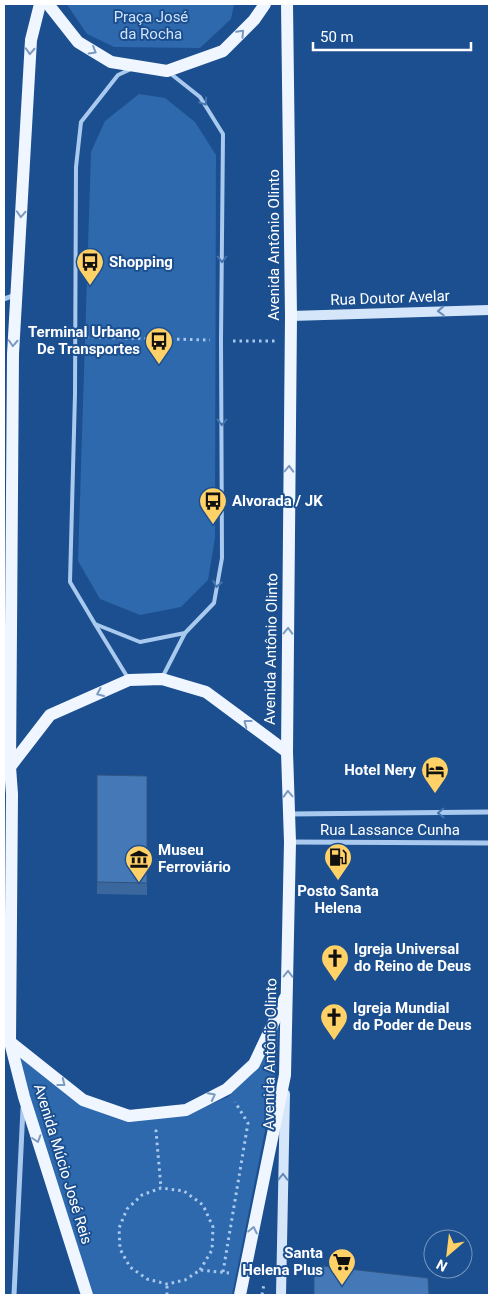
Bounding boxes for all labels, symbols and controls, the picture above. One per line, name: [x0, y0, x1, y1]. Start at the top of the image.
park label: Praça José da Rocha: [114, 8, 188, 43]
scale bar: [313, 20, 470, 52]
text: 50 m: [320, 28, 354, 46]
one-way arrow: [235, 30, 244, 39]
one-way arrow: [87, 45, 96, 55]
one-way arrow: [25, 48, 36, 56]
one-way arrow: [197, 97, 207, 106]
street label: Avenida Antônio Olinto: [265, 169, 283, 321]
one-way arrow: [15, 210, 26, 218]
bus stop icon: Shopping: [75, 247, 105, 286]
place label: Shopping: [109, 253, 173, 271]
one-way arrow: [217, 256, 227, 264]
street label: Rua Doutor Avelar: [330, 287, 450, 309]
one-way arrow: [436, 306, 444, 317]
place label: Terminal Urbano De Transportes: [28, 323, 140, 358]
bus stop icon: Terminal Urbano De Transportes: [144, 326, 174, 365]
one-way arrow: [8, 340, 19, 348]
one-way arrow: [217, 418, 227, 426]
one-way arrow: [284, 465, 294, 472]
bus stop icon: Alvorada / JK: [198, 486, 228, 525]
place label: Alvorada / JK: [232, 492, 323, 510]
street label: Avenida Antônio Olinto: [261, 573, 281, 725]
one-way arrow: [213, 580, 223, 588]
one-way arrow: [283, 627, 293, 635]
one-way arrow: [96, 686, 105, 697]
one-way arrow: [244, 720, 253, 728]
hotel icon: Hotel Nery: [420, 755, 450, 794]
place label: Hotel Nery: [344, 761, 416, 779]
one-way arrow: [283, 790, 294, 798]
one-way arrow: [436, 808, 444, 818]
street label: Rua Lassance Cunha: [320, 821, 460, 839]
place label: Museu Ferroviário: [158, 841, 231, 876]
fuel station icon: Posto Santa Helena: [323, 842, 353, 881]
museum icon: Museu Ferroviário: [124, 844, 154, 883]
place label: Posto Santa Helena: [297, 882, 379, 917]
place label: Igreja Universal do Reino de Deus: [354, 940, 471, 975]
church icon: Igreja Universal do Reino de Deus: [320, 943, 350, 982]
one-way arrow: [282, 969, 293, 977]
street label: Avenida Antônio Olinto: [260, 978, 280, 1130]
place label: Igreja Mundial do Poder de Deus: [353, 999, 472, 1034]
church icon: Igreja Mundial do Poder de Deus: [319, 1002, 349, 1041]
one-way arrow: [56, 1078, 65, 1086]
street label: Avenida Múcio José Reis: [30, 1082, 96, 1246]
one-way arrow: [207, 1092, 216, 1102]
one-way arrow: [32, 1135, 42, 1143]
one-way arrow: [278, 1172, 289, 1180]
one-way arrow: [247, 1226, 258, 1235]
north arrow: [423, 1229, 473, 1279]
place label: Santa Helena Plus: [242, 1244, 323, 1279]
supermarket icon: Santa Helena Plus: [327, 1247, 357, 1286]
text: N: [434, 1256, 450, 1275]

